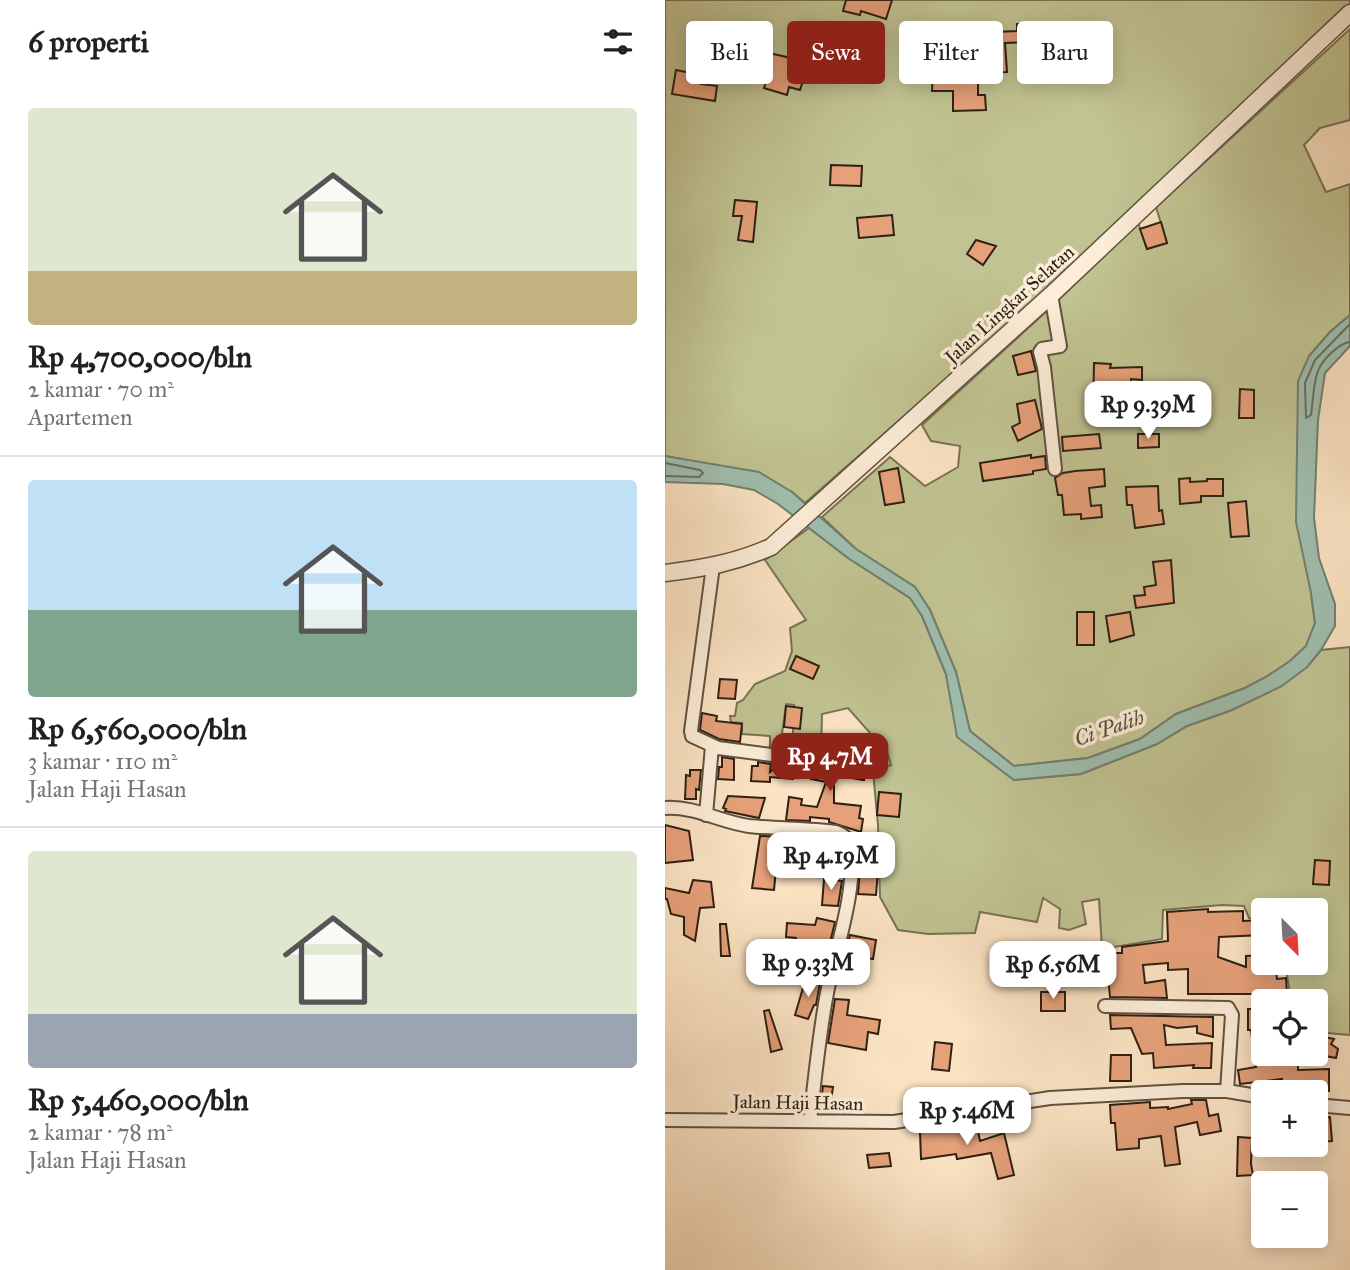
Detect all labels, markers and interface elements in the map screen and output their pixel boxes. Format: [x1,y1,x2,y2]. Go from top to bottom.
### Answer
chip: Beli [686,21,773,84]
chip: Sewa [787,21,885,84]
chip: Filter [899,21,1003,84]
chip: Baru [1017,21,1113,84]
icon: filters [599,23,637,61]
text: 6 properti [28,24,149,60]
icon: home [270,154,396,280]
street label: Jalan Lingkar Selatan [938,240,1079,371]
text: Rp 4,700,000/bln [28,339,252,375]
text: 2 kamar · 70 m² [28,375,174,403]
pin: Rp 9.39M [1076,382,1220,441]
text: Rp 9.39M [1100,390,1196,418]
text: Apartemen [28,403,132,431]
icon: home [270,526,396,652]
water label: Ci Palih [1071,704,1147,752]
text: Rp 6,560,000/bln [28,711,247,747]
pin: Rp 4.7M [765,734,895,793]
text: Rp 4.7M [787,742,873,770]
text: 3 kamar · 110 m² [28,747,178,775]
text: Jalan Haji Hasan [28,775,186,803]
pin: Rp 4.19M [759,832,903,892]
text: Rp 4.19M [783,841,879,869]
icon: home [270,897,396,1023]
north arrow [1251,898,1328,975]
map controls [1251,898,1328,1248]
pin: Rp 9.33M [736,940,880,999]
pin: Rp 6.56M [981,942,1125,1001]
text: Rp 9.33M [762,948,854,976]
text: Rp 6.56M [1005,950,1101,978]
button: locate [1251,989,1328,1066]
button: + [1251,1080,1328,1157]
text: Rp 5,460,000/bln [28,1082,249,1118]
pin: Rp 5.46M [895,1088,1039,1147]
street label: Jalan Haji Hasan [730,1090,864,1116]
text: Rp 5.46M [919,1096,1015,1124]
text: 2 kamar · 78 m² [28,1118,173,1146]
text: Jalan Haji Hasan [28,1146,186,1174]
button: − [1251,1171,1328,1248]

